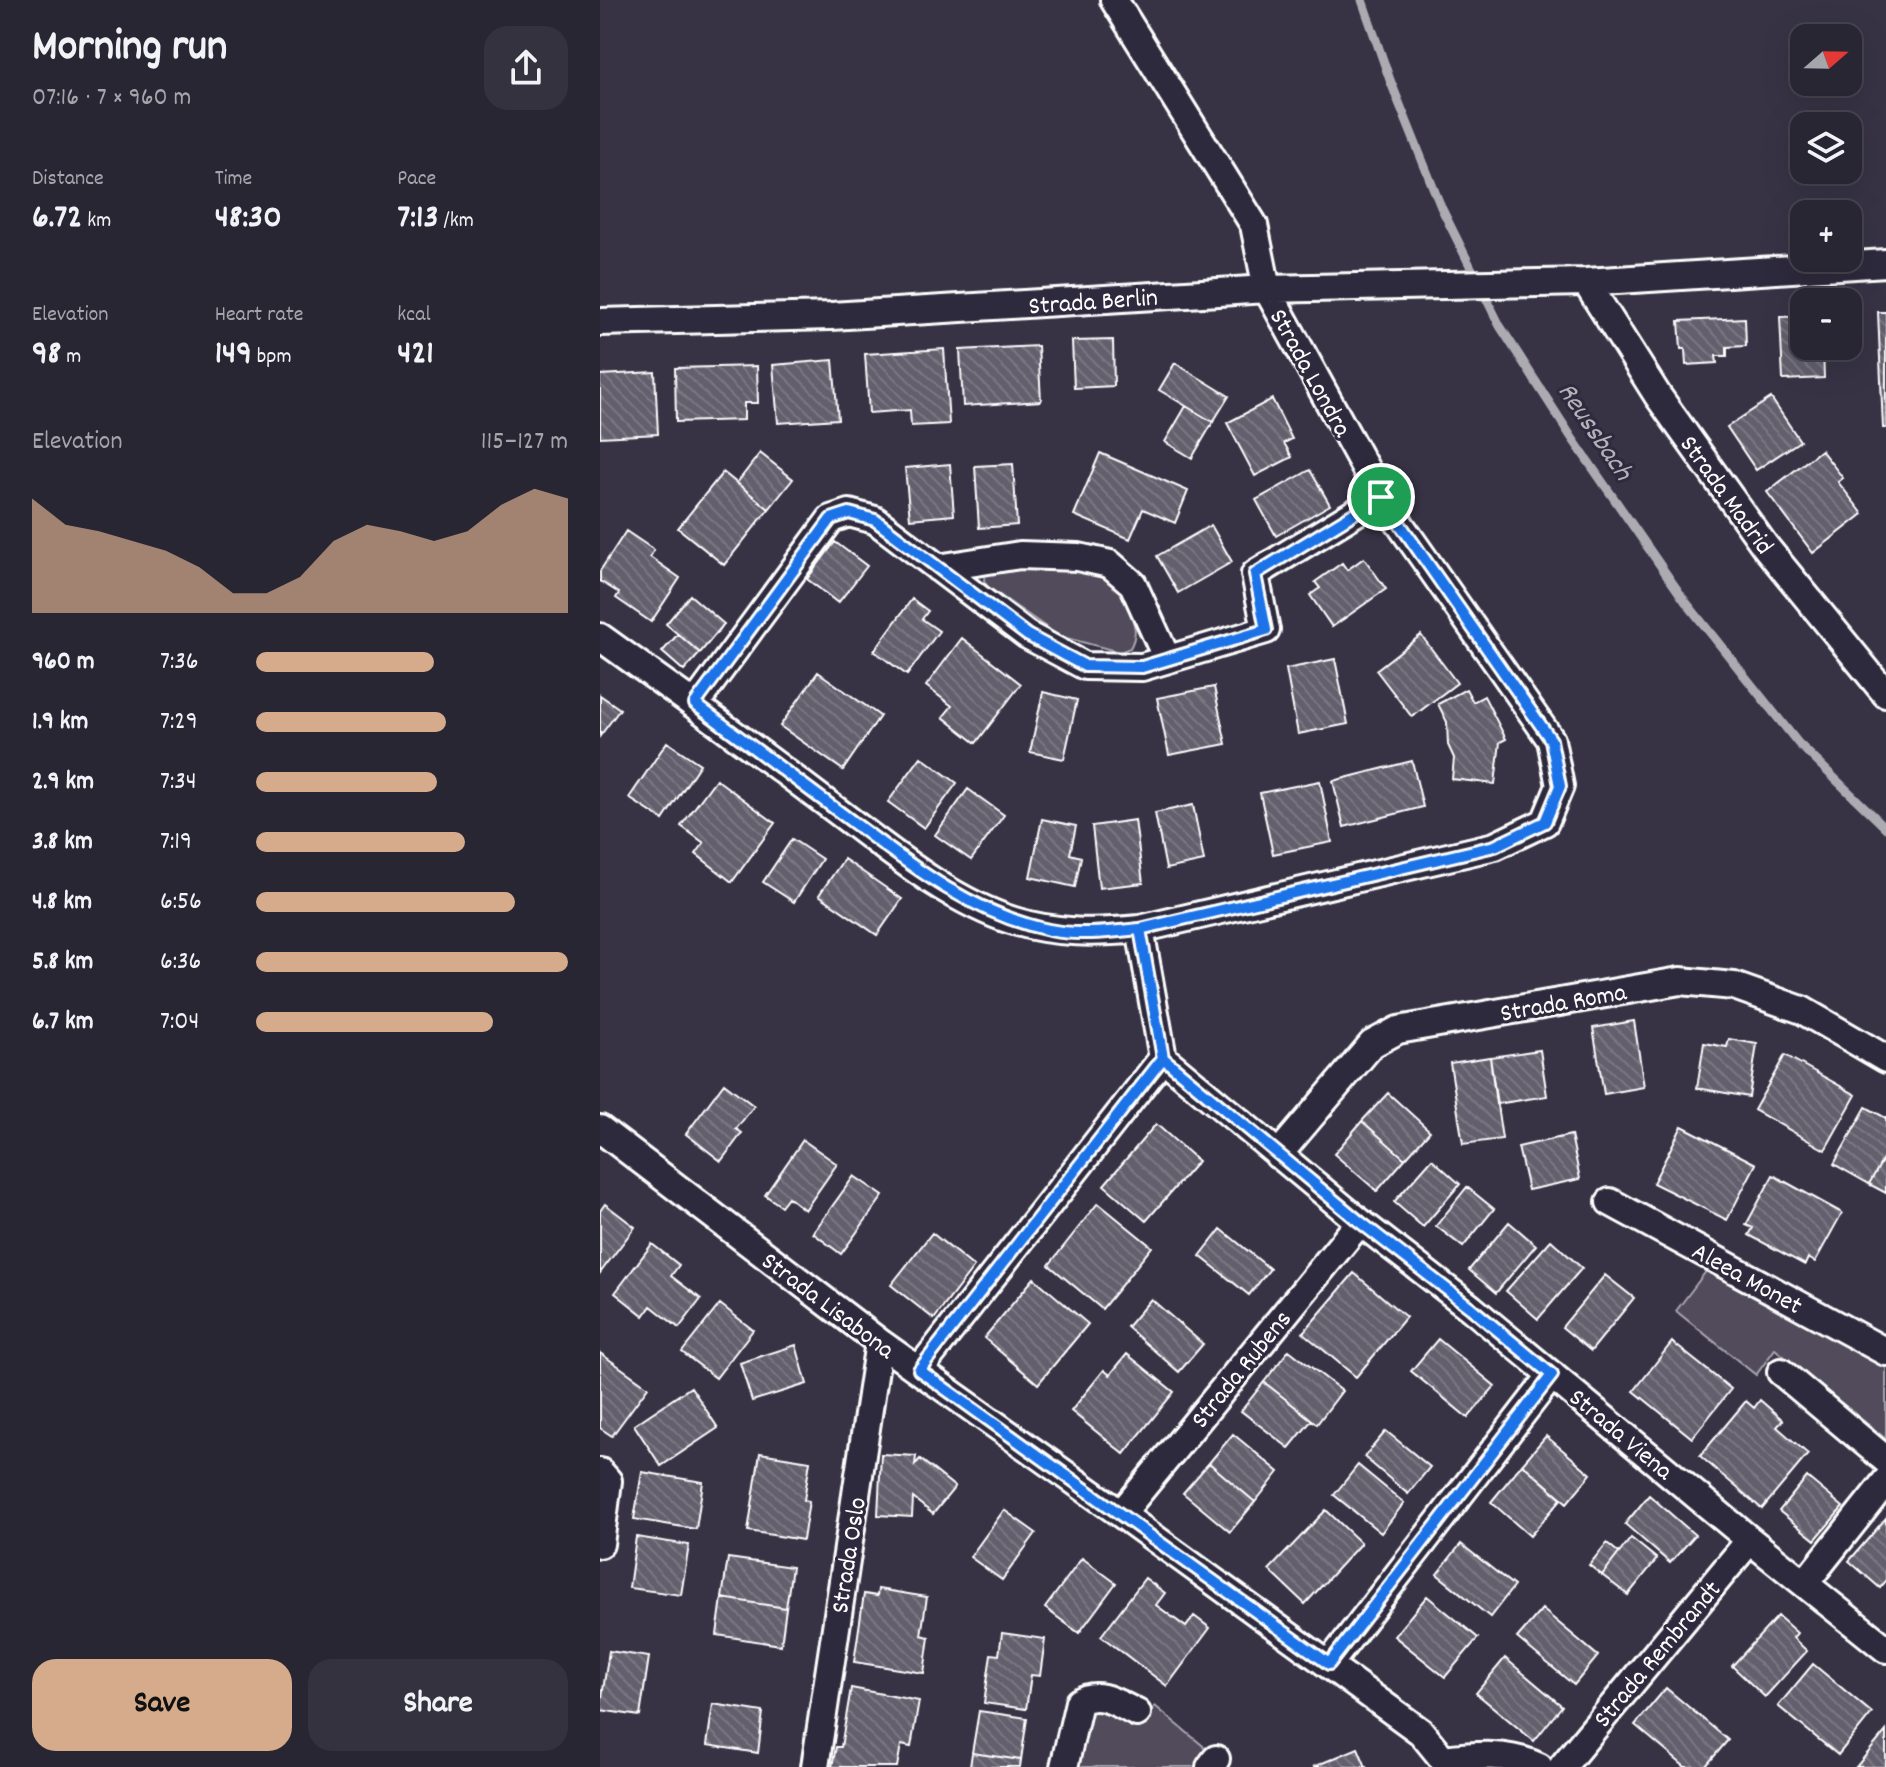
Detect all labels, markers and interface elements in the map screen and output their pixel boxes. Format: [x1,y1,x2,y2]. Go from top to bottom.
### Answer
text: Morning run [32,18,227,81]
north arrow [1790,24,1862,96]
map controls [1790,24,1862,360]
button: share [484,26,568,110]
text: 07:16 · 7 × 960 m [32,80,191,117]
button: layers [1790,112,1862,184]
text: Distance [32,164,104,195]
text: Time [215,164,252,195]
text: Pace [397,164,436,195]
text: 6.72 [32,195,82,244]
text: 48:30 [215,195,282,244]
text: 7:13 [397,195,439,244]
button: + [1790,200,1862,272]
text: km [82,206,111,237]
text: /km [439,206,474,237]
street label: Strada Berlin [1027,281,1159,326]
button: − [1790,288,1862,360]
text: Elevation [32,300,109,331]
text: Heart rate [215,300,304,331]
text: kcal [397,300,431,331]
street label: Strada Londra [1258,303,1360,445]
text: 98 [32,331,61,380]
text: 149 [215,331,252,380]
text: 421 [397,331,434,380]
text: m [61,342,81,373]
text: bpm [252,342,292,373]
water label: Reussbach [1545,376,1641,491]
text: Elevation [32,424,122,461]
text: 115–127 m [481,424,568,461]
street label: Strada Madrid [1669,429,1781,563]
pin [1347,463,1415,531]
icon: arrive [1359,475,1403,519]
text: 960 m [32,644,95,681]
text: 7:36 [160,644,199,681]
text: 1.9 km [32,704,88,741]
text: 7:29 [160,704,198,741]
text: 2.9 km [32,764,94,801]
text: 7:34 [160,764,197,801]
text: 3.8 km [32,824,93,861]
text: 7:19 [160,824,192,861]
text: 4.8 km [32,884,92,921]
text: 6:56 [160,884,202,921]
text: 5.8 km [32,944,93,981]
text: 6:36 [160,944,201,981]
street label: Strada Roma [1498,975,1630,1034]
text: 6.7 km [32,1004,94,1041]
text: 7:04 [160,1004,199,1041]
street label: Aleea Monet [1684,1234,1809,1326]
street label: Strada Lisabona [752,1244,902,1370]
street label: Strada Rubens [1183,1303,1302,1437]
street label: Strada Viena [1560,1381,1681,1491]
street label: Strada Oslo [823,1495,878,1616]
street label: Strada Rembrandt [1586,1573,1732,1737]
button: Save [32,1659,292,1751]
button: Share [308,1659,568,1751]

